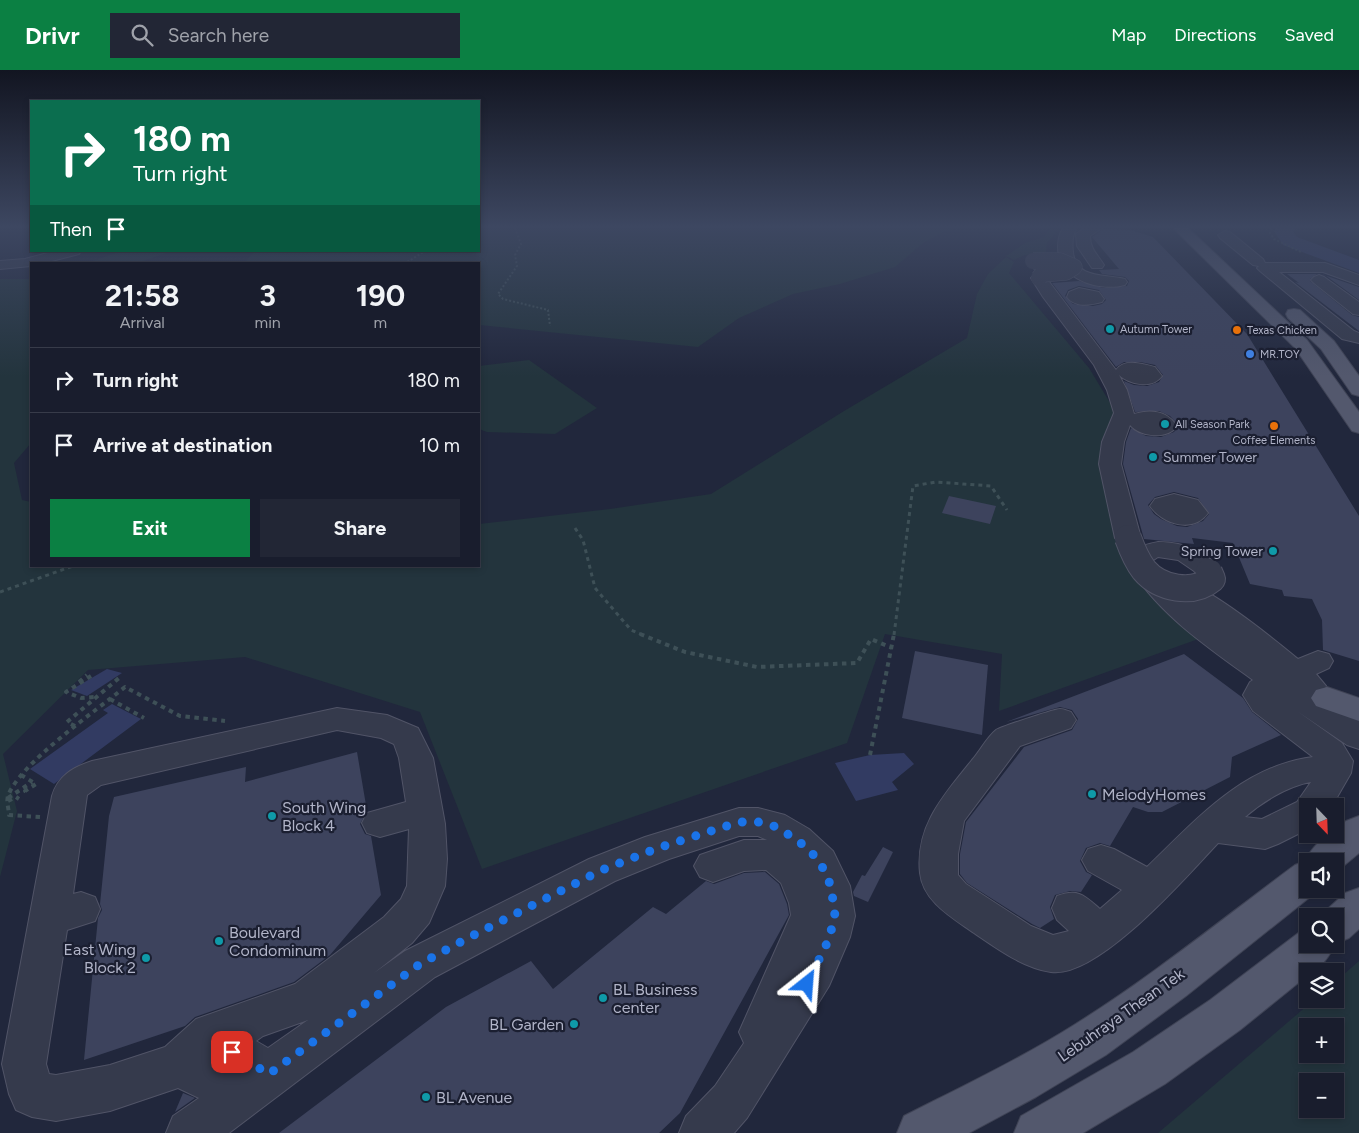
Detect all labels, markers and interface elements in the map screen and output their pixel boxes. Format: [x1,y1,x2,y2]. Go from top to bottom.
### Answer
search box [110,13,460,58]
text: Drivr [25,21,80,50]
icon: search [128,21,156,49]
text: Search here [168,24,269,47]
text: Map [1111,24,1146,46]
text: Directions [1174,24,1256,46]
text: Saved [1284,24,1334,46]
text: 180 m [133,118,231,160]
icon: right [50,120,115,185]
text: Turn right [133,160,228,187]
icon: arrive [102,215,130,243]
text: Then [50,218,92,241]
text: 21:58 [105,277,180,314]
text: 3 [259,277,276,314]
text: 190 [356,277,405,314]
text: Arrival [120,313,165,332]
text: min [255,313,281,332]
text: m [374,313,387,332]
marker: Autumn Tower [1104,323,1116,335]
place label: Autumn Tower [1120,323,1192,336]
marker: Texas Chicken [1231,324,1243,336]
place label: Texas Chicken [1247,324,1317,337]
marker: MR.TOY [1244,348,1256,360]
place label: MR.TOY [1260,348,1300,361]
icon: right [50,366,78,394]
text: Turn right [93,369,179,392]
text: 180 m [407,369,460,392]
marker: All Season Park [1159,418,1171,430]
place label: All Season Park [1175,418,1250,431]
marker: Coffee Elements [1268,420,1280,432]
icon: arrive [50,431,78,459]
text: Arrive at destination [93,434,272,457]
text: 10 m [419,434,460,457]
place label: Coffee Elements [1233,434,1315,447]
place label: Summer Tower [1163,449,1257,466]
marker: Summer Tower [1147,451,1159,463]
button: Exit [50,499,250,557]
button: Share [260,499,460,557]
place label: Spring Tower [1181,543,1263,560]
marker: Spring Tower [1267,545,1279,557]
place label: MelodyHomes [1102,785,1206,804]
marker: MelodyHomes [1086,788,1098,800]
place label: South Wing Block 4 [282,798,366,835]
north arrow [1299,798,1344,842]
map controls [1299,798,1344,1118]
marker: South Wing Block 4 [266,810,278,822]
button: sound [1299,853,1344,898]
button: search [1299,908,1344,953]
place label: Boulevard Condominum [229,923,326,960]
marker: Boulevard Condominum [213,935,225,947]
place label: East Wing Block 2 [64,940,136,977]
marker: East Wing Block 2 [140,952,152,964]
position arrow [780,957,832,1009]
button: layers [1299,963,1344,1008]
street label: Lebuhraya Thean Tek [1054,964,1188,1066]
place label: BL Business center [613,980,698,1017]
marker: BL Business center [597,992,609,1004]
place label: BL Garden [489,1015,564,1034]
marker: BL Garden [568,1018,580,1030]
button: + [1299,1018,1344,1063]
pin [211,1031,253,1073]
icon: arrive [218,1038,246,1066]
button: − [1299,1073,1344,1118]
place label: BL Avenue [436,1088,512,1107]
marker: BL Avenue [420,1091,432,1103]

